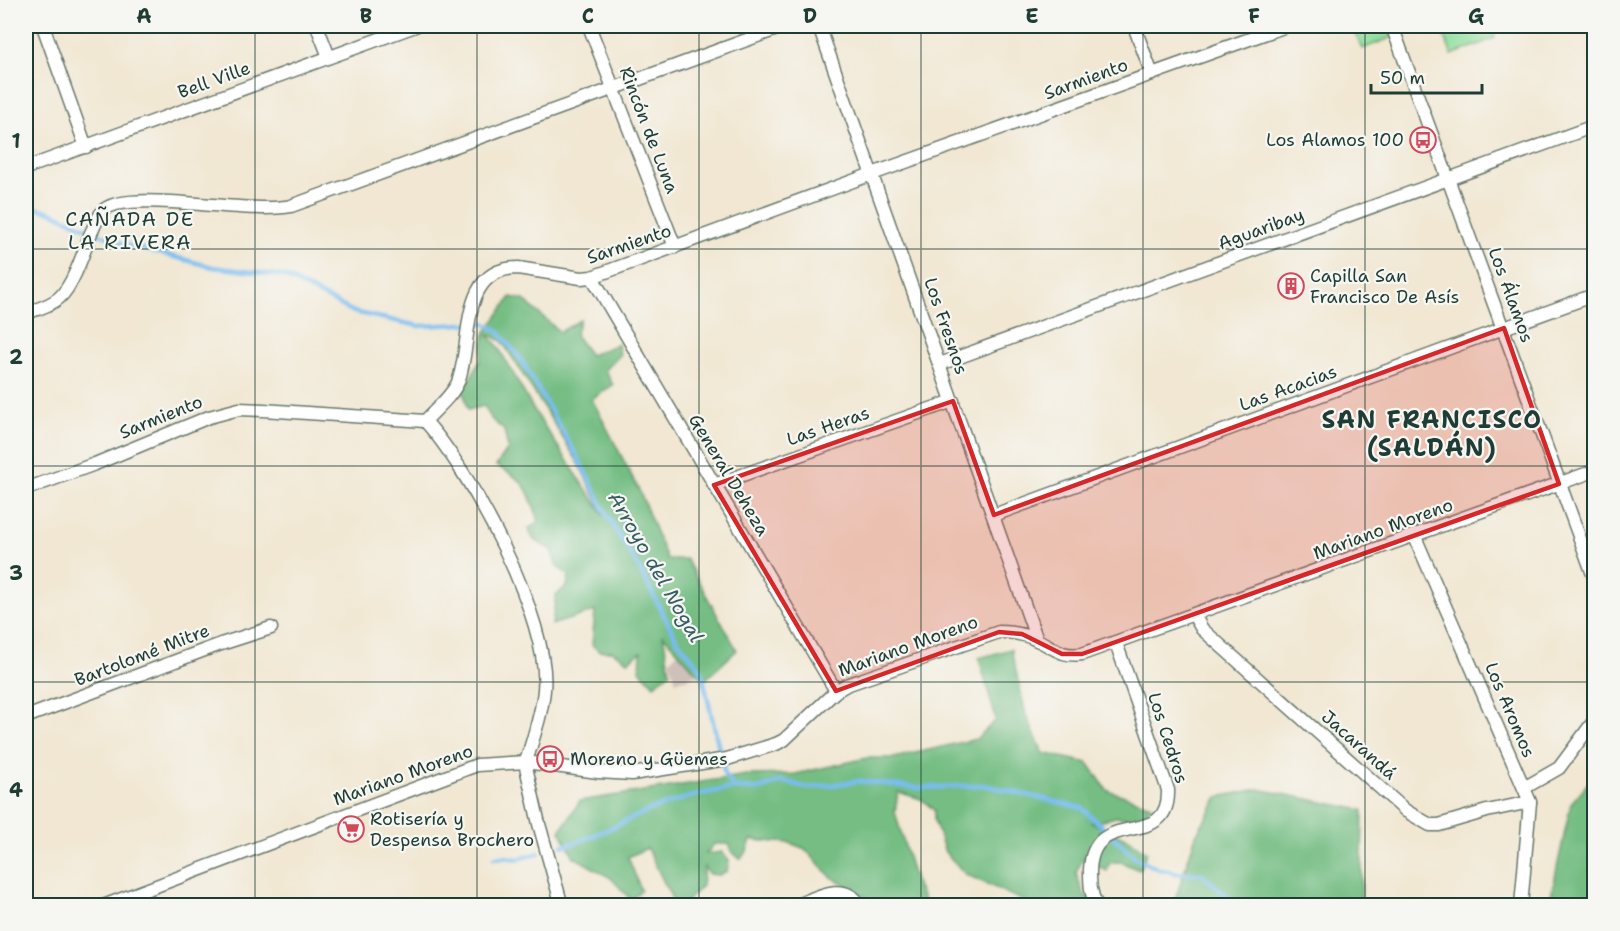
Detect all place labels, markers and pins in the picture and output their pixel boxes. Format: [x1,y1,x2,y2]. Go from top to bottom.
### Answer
bus stop icon: Los Alamos 100 [1408,125,1438,155]
place label: Los Alamos 100 [1266,128,1404,152]
place label: Capilla San Francisco De Asís [1310,264,1459,309]
building icon: Capilla San Francisco De Asís [1276,271,1306,301]
bus stop icon: Moreno y Güemes [535,744,565,774]
place label: Moreno y Güemes [570,747,728,771]
place label: Rotisería y Despensa Brochero [370,807,534,852]
supermarket icon: Rotisería y Despensa Brochero [336,814,366,844]

